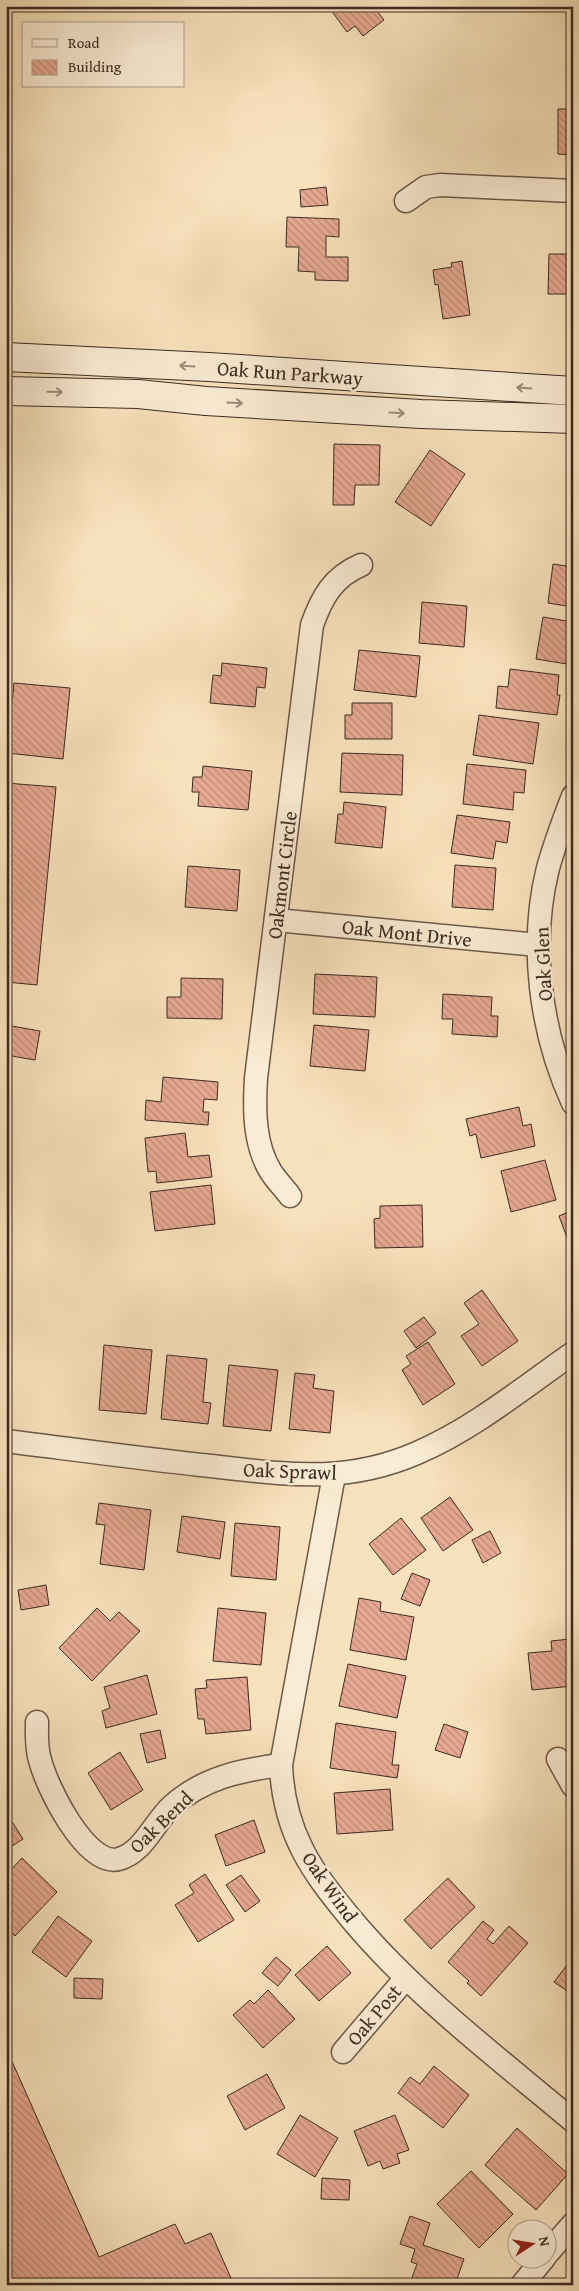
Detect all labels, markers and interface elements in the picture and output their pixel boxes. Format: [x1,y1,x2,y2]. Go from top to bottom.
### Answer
legend [22,22,185,88]
text: Road [68,32,99,53]
text: Building [68,56,122,77]
street label: Oak Run Parkway [216,353,364,392]
one-way arrow [180,362,196,371]
one-way arrow [516,383,532,393]
one-way arrow [46,387,63,397]
one-way arrow [226,398,242,407]
one-way arrow [388,408,404,417]
street label: Oakmont Circle [259,809,304,941]
street label: Oak Mont Drive [341,911,473,954]
street label: Oak Glen [526,926,559,1002]
street label: Oak Sprawl [243,1454,338,1487]
street label: Oak Bend [122,1784,199,1859]
street label: Oak Wind [295,1845,366,1928]
street label: Oak Post [339,1978,408,2052]
north arrow [506,2218,556,2268]
text: N [534,2235,556,2249]

